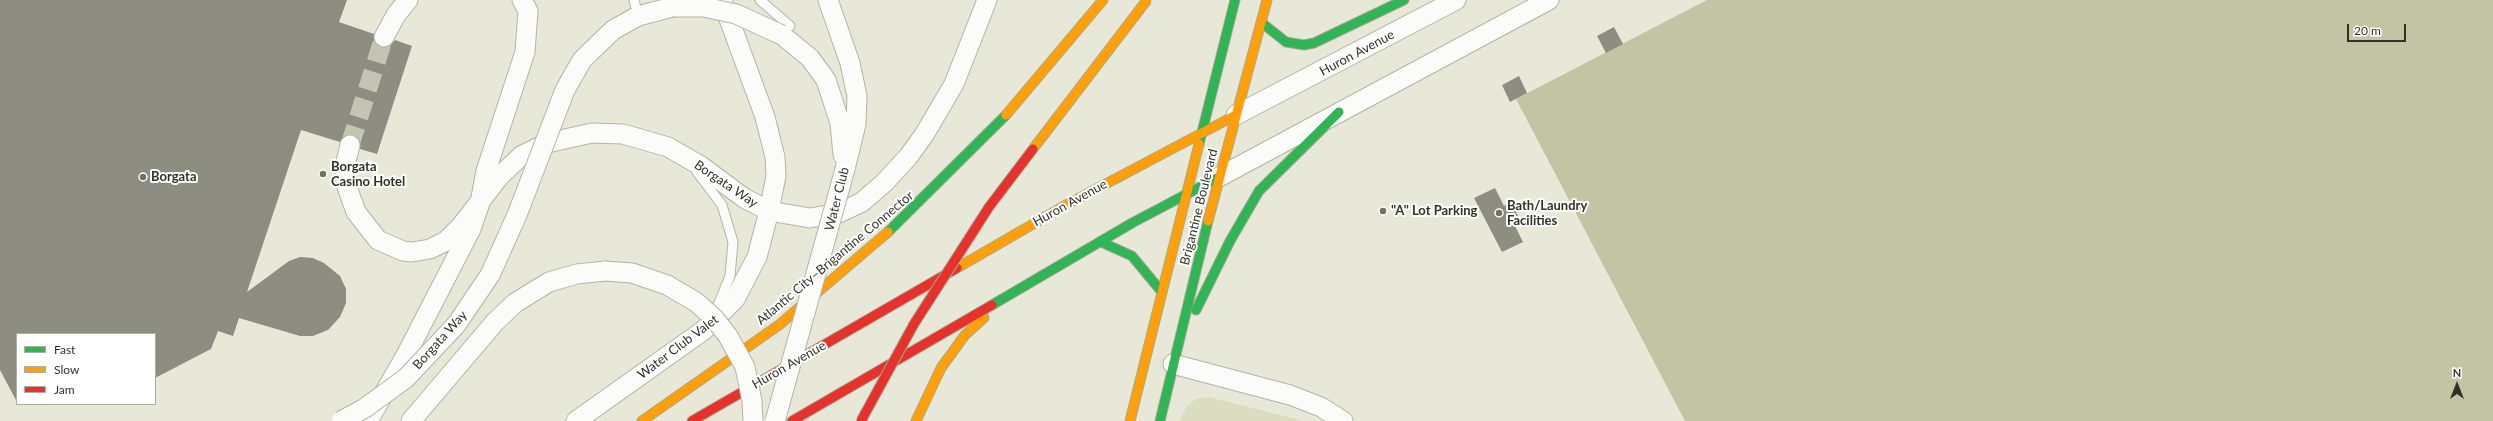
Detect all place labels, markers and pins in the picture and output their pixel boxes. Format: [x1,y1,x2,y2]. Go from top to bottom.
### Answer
place label: Borgata Casino Hotel [331,159,405,190]
place label: Borgata [151,169,197,185]
marker: Borgata Casino Hotel [318,169,328,179]
marker: Borgata [138,172,148,182]
place label: Bath/Laundry Facilities [1507,198,1587,229]
place label: "A" Lot Parking [1391,203,1477,219]
marker: "A" Lot Parking [1378,206,1388,216]
marker: Bath/Laundry Facilities [1494,208,1504,218]

